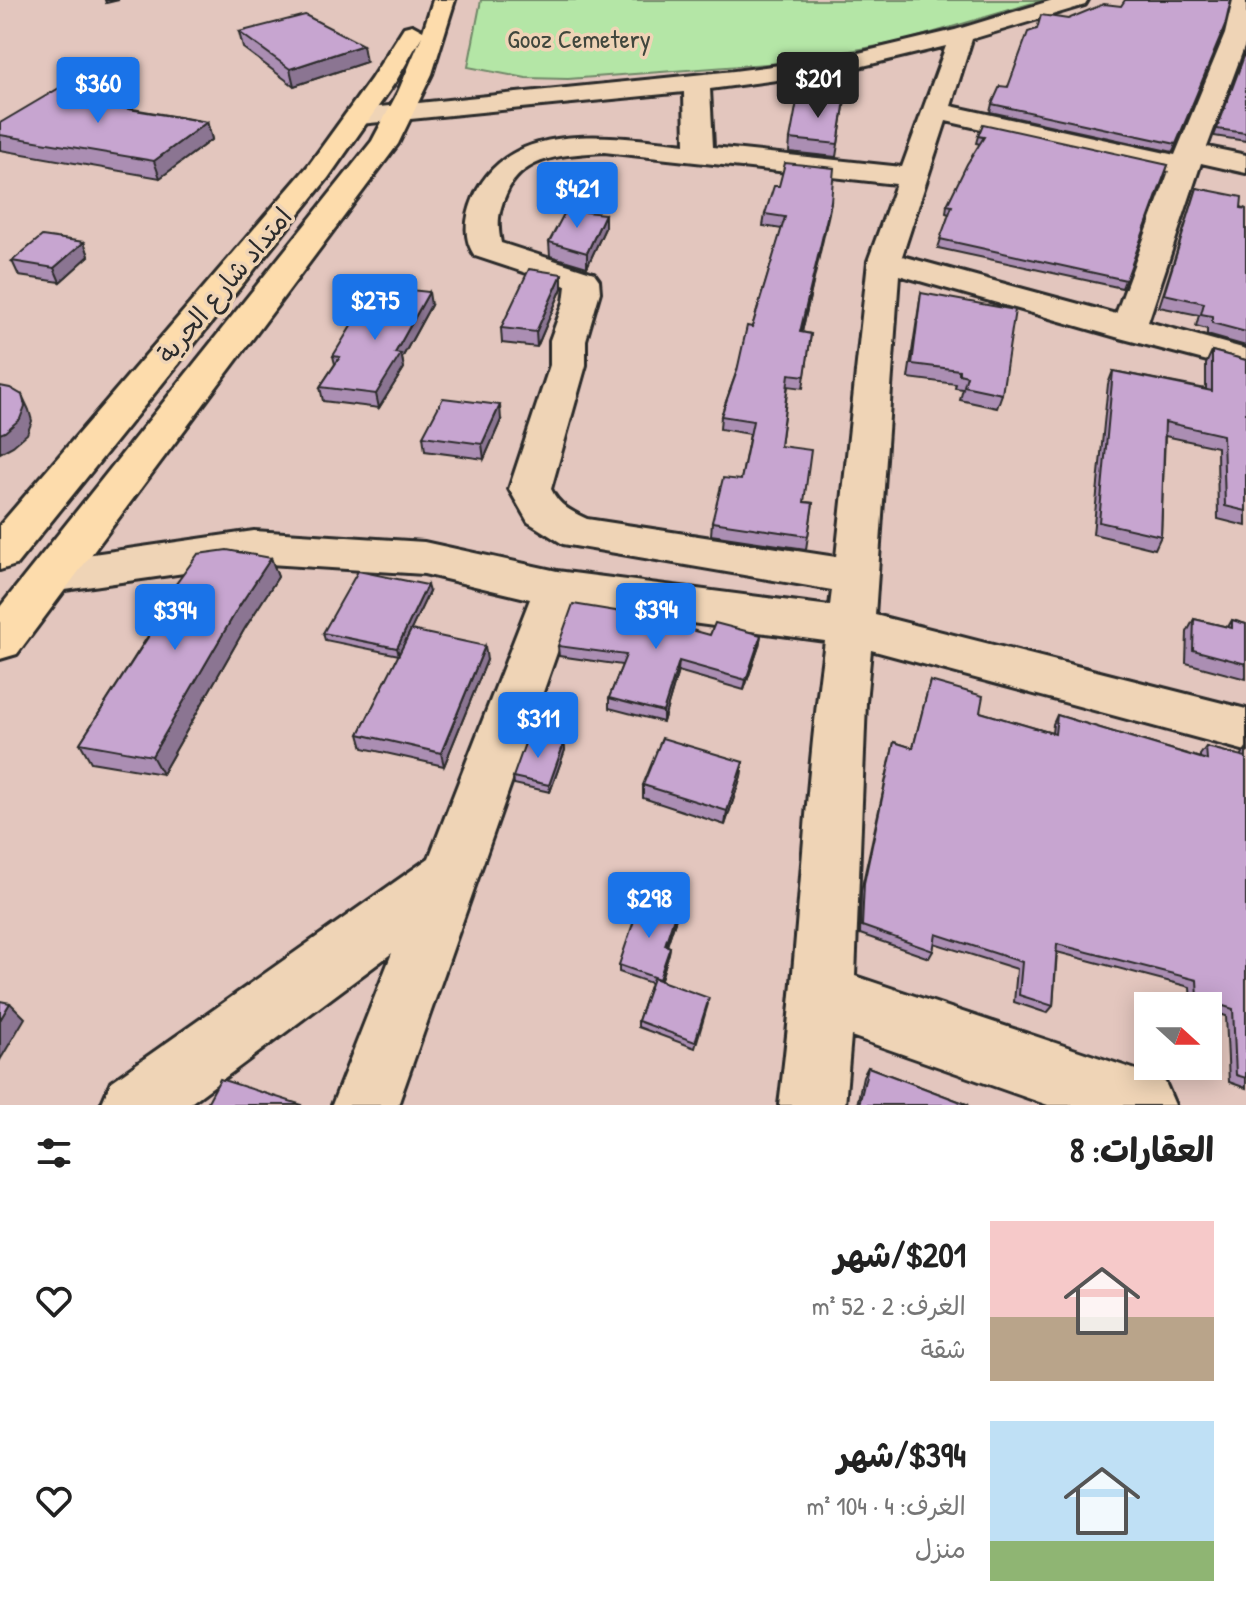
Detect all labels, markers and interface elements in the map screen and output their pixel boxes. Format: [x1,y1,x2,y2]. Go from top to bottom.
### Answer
park label: Gooz Cemetery [507,21,651,56]
pin: $201 [771,52,865,120]
pin: $360 [51,57,145,125]
text: $201 [795,60,841,95]
text: $360 [75,65,121,100]
pin: $421 [530,162,624,230]
text: $421 [555,170,599,205]
street label: امتداد شارع الحرية [148,200,300,371]
pin: $275 [328,274,422,342]
text: $275 [350,282,400,317]
pin: $394 [609,583,703,651]
pin: $394 [128,584,222,652]
text: $394 [634,591,678,626]
text: $394 [153,592,197,627]
pin: $311 [491,692,585,760]
text: $311 [516,700,560,735]
pin: $298 [602,872,696,940]
text: $298 [626,880,672,915]
north arrow [1134,992,1222,1080]
map controls [1134,992,1222,1080]
text: العقارات: 8 [1070,1127,1214,1173]
icon: filters [32,1131,76,1175]
text: $201/شهر [834,1232,966,1278]
icon: home [1054,1253,1150,1349]
icon: heart [32,1279,76,1323]
text: الغرف: 2 · 52 m² [812,1288,966,1323]
text: شقة [921,1331,966,1366]
text: $394/شهر [837,1432,966,1478]
icon: home [1054,1453,1150,1549]
icon: heart [32,1479,76,1523]
text: الغرف: 4 · 104 m² [807,1488,966,1523]
text: منزل [915,1531,966,1566]

